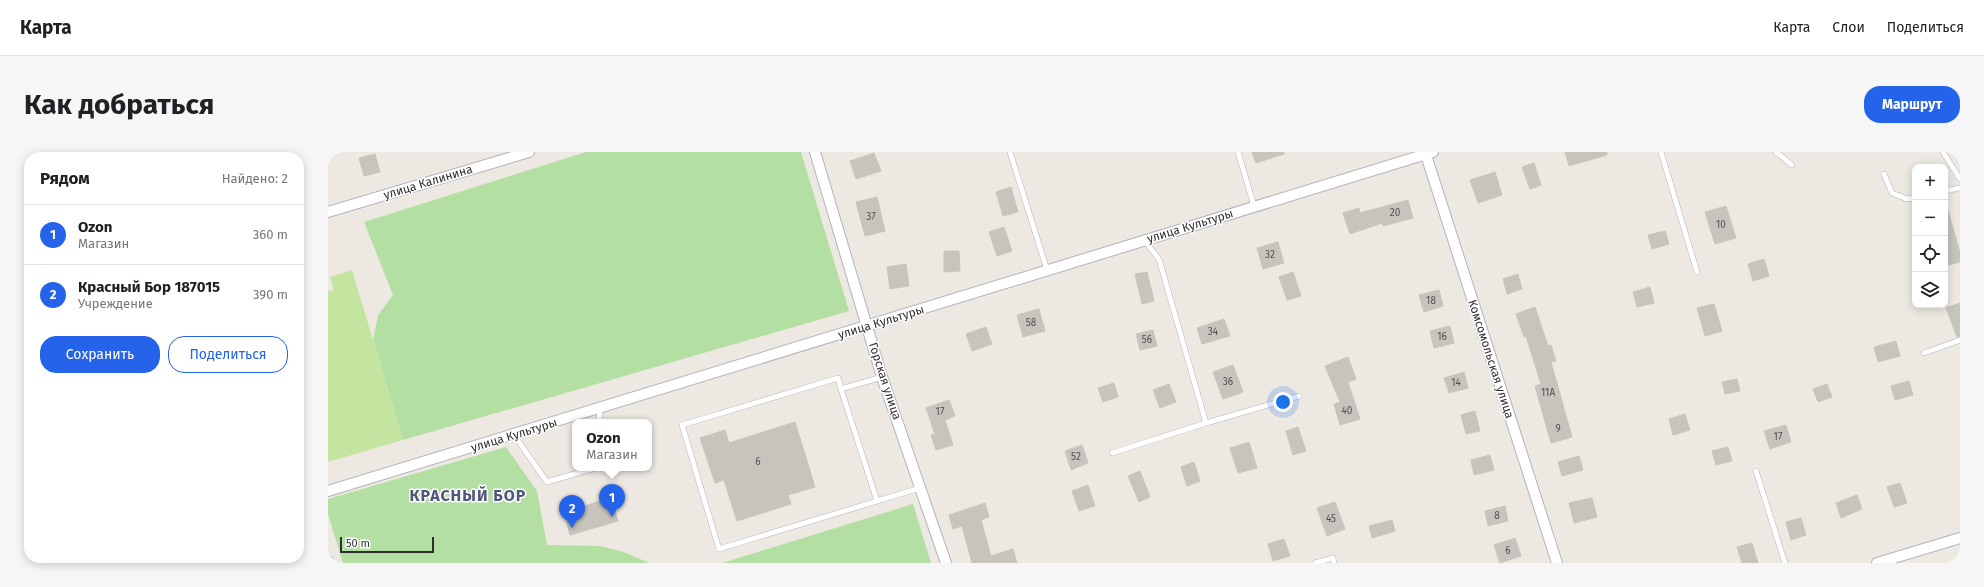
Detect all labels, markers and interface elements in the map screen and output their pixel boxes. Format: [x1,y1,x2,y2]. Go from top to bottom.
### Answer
text: Карта [20,16,72,39]
text: Карта [1773,19,1810,36]
text: Слои [1832,19,1865,36]
text: Поделиться [1887,19,1964,36]
button: Маршрут [1864,86,1960,123]
text: Как добраться [24,88,214,121]
street label: улица Калинина [382,162,474,202]
map controls [1912,164,1948,308]
button: + [1912,164,1948,200]
text: Рядом [40,168,90,189]
text: Найдено: 2 [222,171,288,186]
button: − [1912,200,1948,236]
street label: улица Культуры [1145,206,1235,246]
house number: 20 [1390,207,1401,219]
house number: 37 [866,211,876,223]
text: Ozon [78,218,112,236]
house number: 10 [1716,219,1726,231]
text: 1 [50,227,56,242]
text: 360 m [253,227,288,242]
text: Магазин [78,236,129,251]
button: locate [1912,236,1948,272]
house number: 32 [1265,249,1275,261]
button: layers [1912,272,1948,308]
text: Красный Бор 187015 [78,278,220,296]
text: 2 [50,287,56,302]
text: 390 m [253,287,288,302]
house number: 18 [1426,295,1436,307]
text: Учреждение [78,296,153,311]
street label: Комсомольская улица [1465,298,1517,420]
street label: улица Культуры [836,302,926,342]
house number: 58 [1026,317,1037,329]
house number: 34 [1208,326,1219,338]
house number: 16 [1437,331,1447,343]
house number: 56 [1142,334,1152,346]
button: Сохранить [40,336,160,373]
button: Поделиться [168,336,288,373]
street label: Горская улица [866,341,904,421]
house number: 36 [1223,376,1233,388]
house number: 14 [1451,377,1462,389]
house number: 11А [1541,387,1555,399]
your location [1273,392,1293,412]
house number: 40 [1342,405,1353,417]
house number: 17 [936,406,945,418]
street label: улица Культуры [469,415,559,455]
popup [572,419,652,471]
house number: 9 [1555,423,1561,435]
text: Ozon [586,429,621,447]
house number: 17 [1774,431,1783,443]
text: Магазин [586,447,638,462]
house number: 52 [1071,451,1081,463]
house number: 6 [755,456,761,468]
pin: 1 [599,484,625,517]
district label: КРАСНЫЙ БОР [410,486,526,505]
pin: 2 [559,495,585,528]
house number: 8 [1494,510,1500,522]
house number: 45 [1326,513,1336,525]
scale bar [340,535,434,554]
text: 50 m [346,537,370,550]
house number: 6 [1505,545,1511,557]

